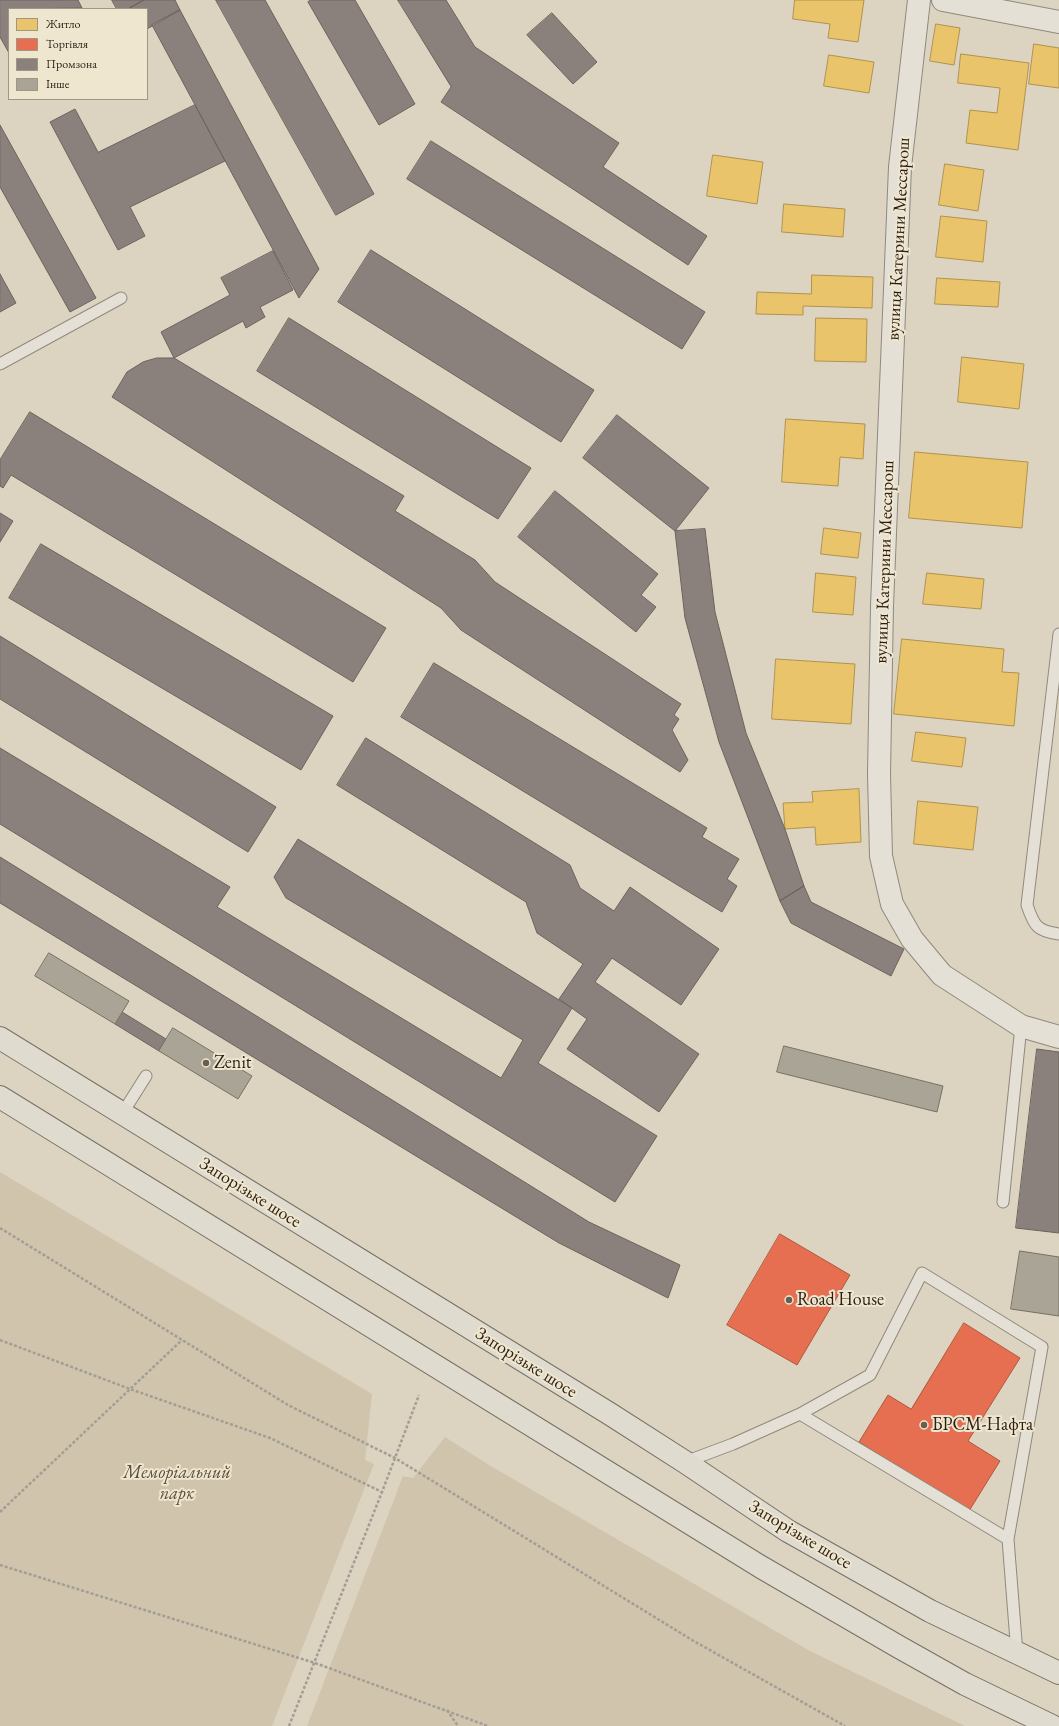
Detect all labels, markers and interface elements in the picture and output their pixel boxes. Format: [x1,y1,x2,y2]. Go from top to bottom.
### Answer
legend [8,8,148,100]
text: Житло [46,16,80,32]
text: Торгівля [46,36,88,52]
text: Промзона [46,56,97,72]
text: Інше [46,76,69,92]
street label: вулиця Катерини Мессарош [883,137,915,341]
street label: вулиця Катерини Мессарош [871,460,899,664]
place label: Zenit [214,1052,251,1074]
marker: Zenit [201,1058,211,1068]
street label: Запорізьке шосе [195,1153,305,1233]
place label: Road House [797,1289,884,1311]
marker: Road House [784,1295,794,1305]
street label: Запорізьке шосе [471,1323,581,1403]
place label: БРСМ-Нафта [932,1414,1033,1436]
marker: БРСМ-Нафта [919,1420,929,1430]
park label: Меморіальний парк [123,1462,231,1504]
street label: Запорізьке шосе [745,1496,855,1574]

